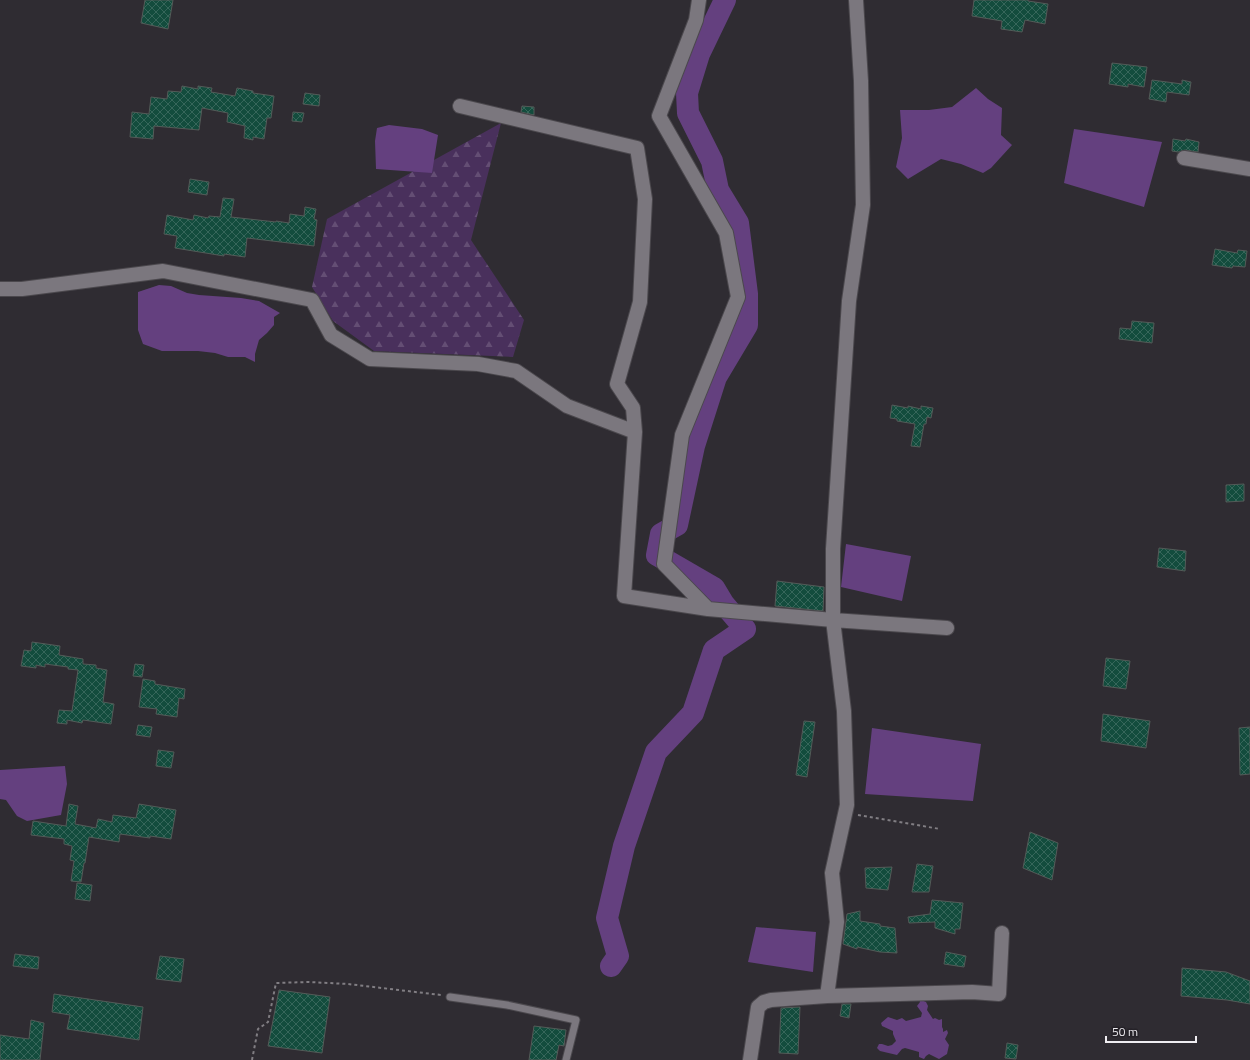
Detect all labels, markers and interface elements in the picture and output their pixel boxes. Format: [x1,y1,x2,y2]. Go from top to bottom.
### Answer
scale bar [1106,1018,1196,1044]
text: 50 m [1112,1022,1138,1041]

